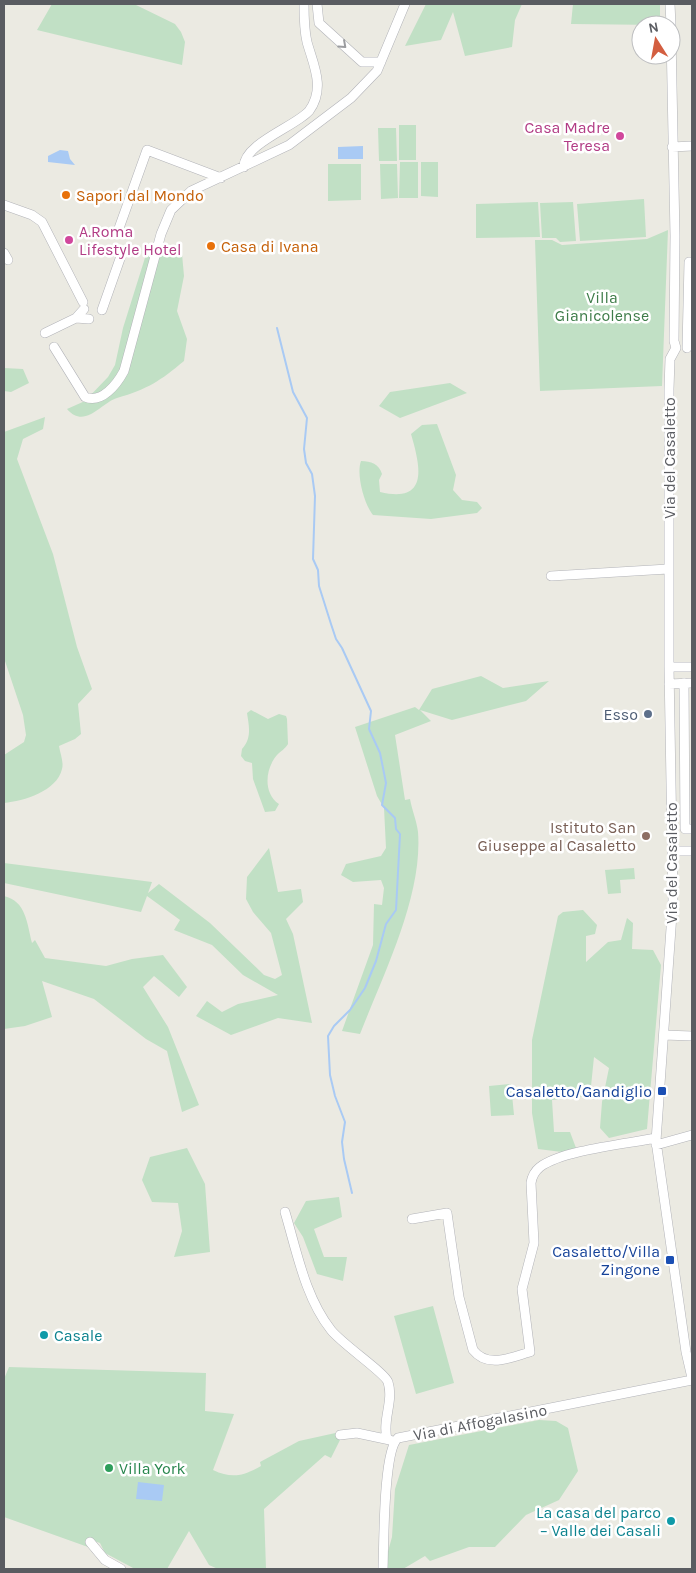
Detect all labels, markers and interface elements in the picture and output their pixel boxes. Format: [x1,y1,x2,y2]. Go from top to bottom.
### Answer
north arrow [631,15,681,65]
text: N [647,18,660,37]
one-way arrow [337,39,346,48]
place label: Casa Madre Teresa [525,118,610,155]
marker: Casa Madre Teresa [614,130,626,142]
place label: Sapori dal Mondo [76,186,204,205]
marker: Sapori dal Mondo [60,189,72,201]
place label: A.Roma Lifestyle Hotel [79,222,181,259]
marker: A.Roma Lifestyle Hotel [63,234,75,246]
place label: Casa di Ivana [221,237,318,256]
marker: Casa di Ivana [205,240,217,252]
park label: Villa Gianicolense [555,288,649,325]
street label: Via del Casaletto [660,397,679,519]
place label: Esso [603,705,638,724]
marker: Esso [642,708,654,720]
street label: Via del Casaletto [662,802,681,924]
place label: Istituto San Giuseppe al Casaletto [478,818,636,855]
marker: Istituto San Giuseppe al Casaletto [640,830,652,842]
place label: Casaletto/Gandiglio [506,1082,652,1101]
marker: Casaletto/Gandiglio [656,1085,668,1097]
place label: Casaletto/Villa Zingone [552,1242,660,1279]
marker: Casaletto/Villa Zingone [664,1254,676,1266]
place label: Casale [54,1326,103,1345]
marker: Casale [38,1329,50,1341]
street label: Via di Affogalasino [412,1400,549,1445]
place label: Villa York [119,1459,186,1478]
marker: Villa York [103,1462,115,1474]
place label: La casa del parco – Valle dei Casali [536,1503,661,1540]
marker: La casa del parco – Valle dei Casali [665,1515,677,1527]

